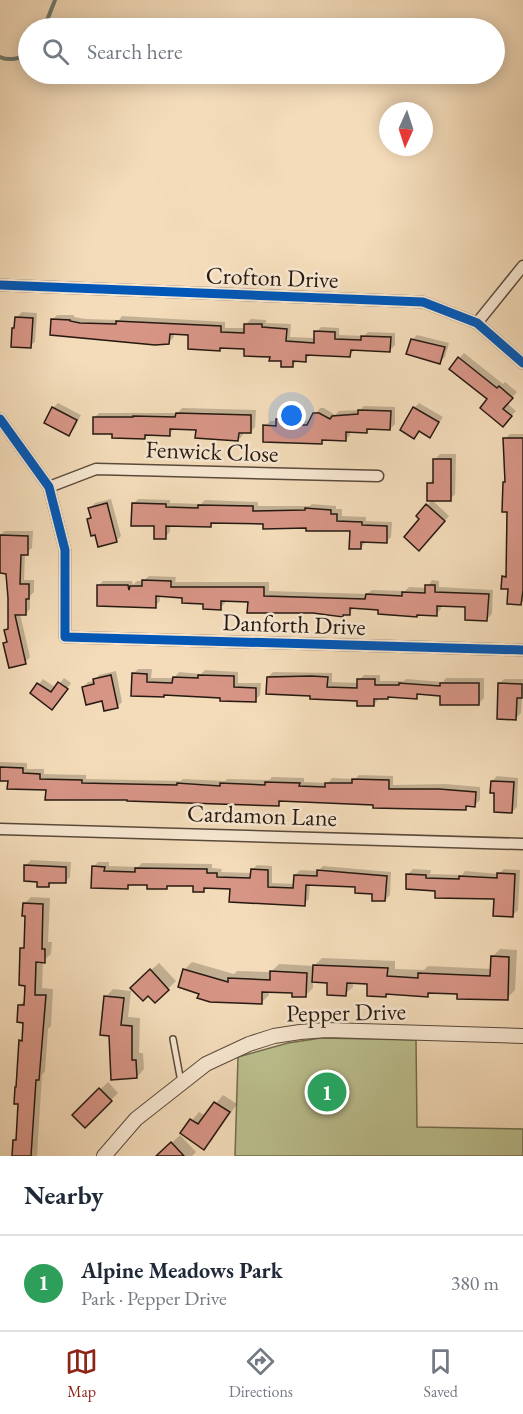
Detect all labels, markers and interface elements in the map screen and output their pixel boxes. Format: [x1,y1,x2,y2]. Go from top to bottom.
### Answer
search box [18,18,505,84]
icon: search [39,35,72,68]
text: Search here [87,37,182,66]
north arrow [379,102,433,156]
street label: Crofton Drive [205,259,339,295]
your location [277,401,306,430]
street label: Fenwick Close [145,433,279,469]
street label: Danforth Drive [222,606,366,642]
street label: Cardamon Lane [187,797,337,833]
street label: Pepper Drive [286,995,406,1029]
pin: 1 [308,1070,346,1114]
text: Nearby [24,1178,104,1212]
text: Alpine Meadows Park [81,1256,283,1285]
text: 1 [38,1270,49,1296]
text: 380 m [451,1270,499,1296]
text: Park · Pepper Drive [81,1285,227,1311]
tab: Map [65,1345,98,1402]
tab: Directions [229,1345,293,1402]
tab: Saved [423,1345,458,1402]

